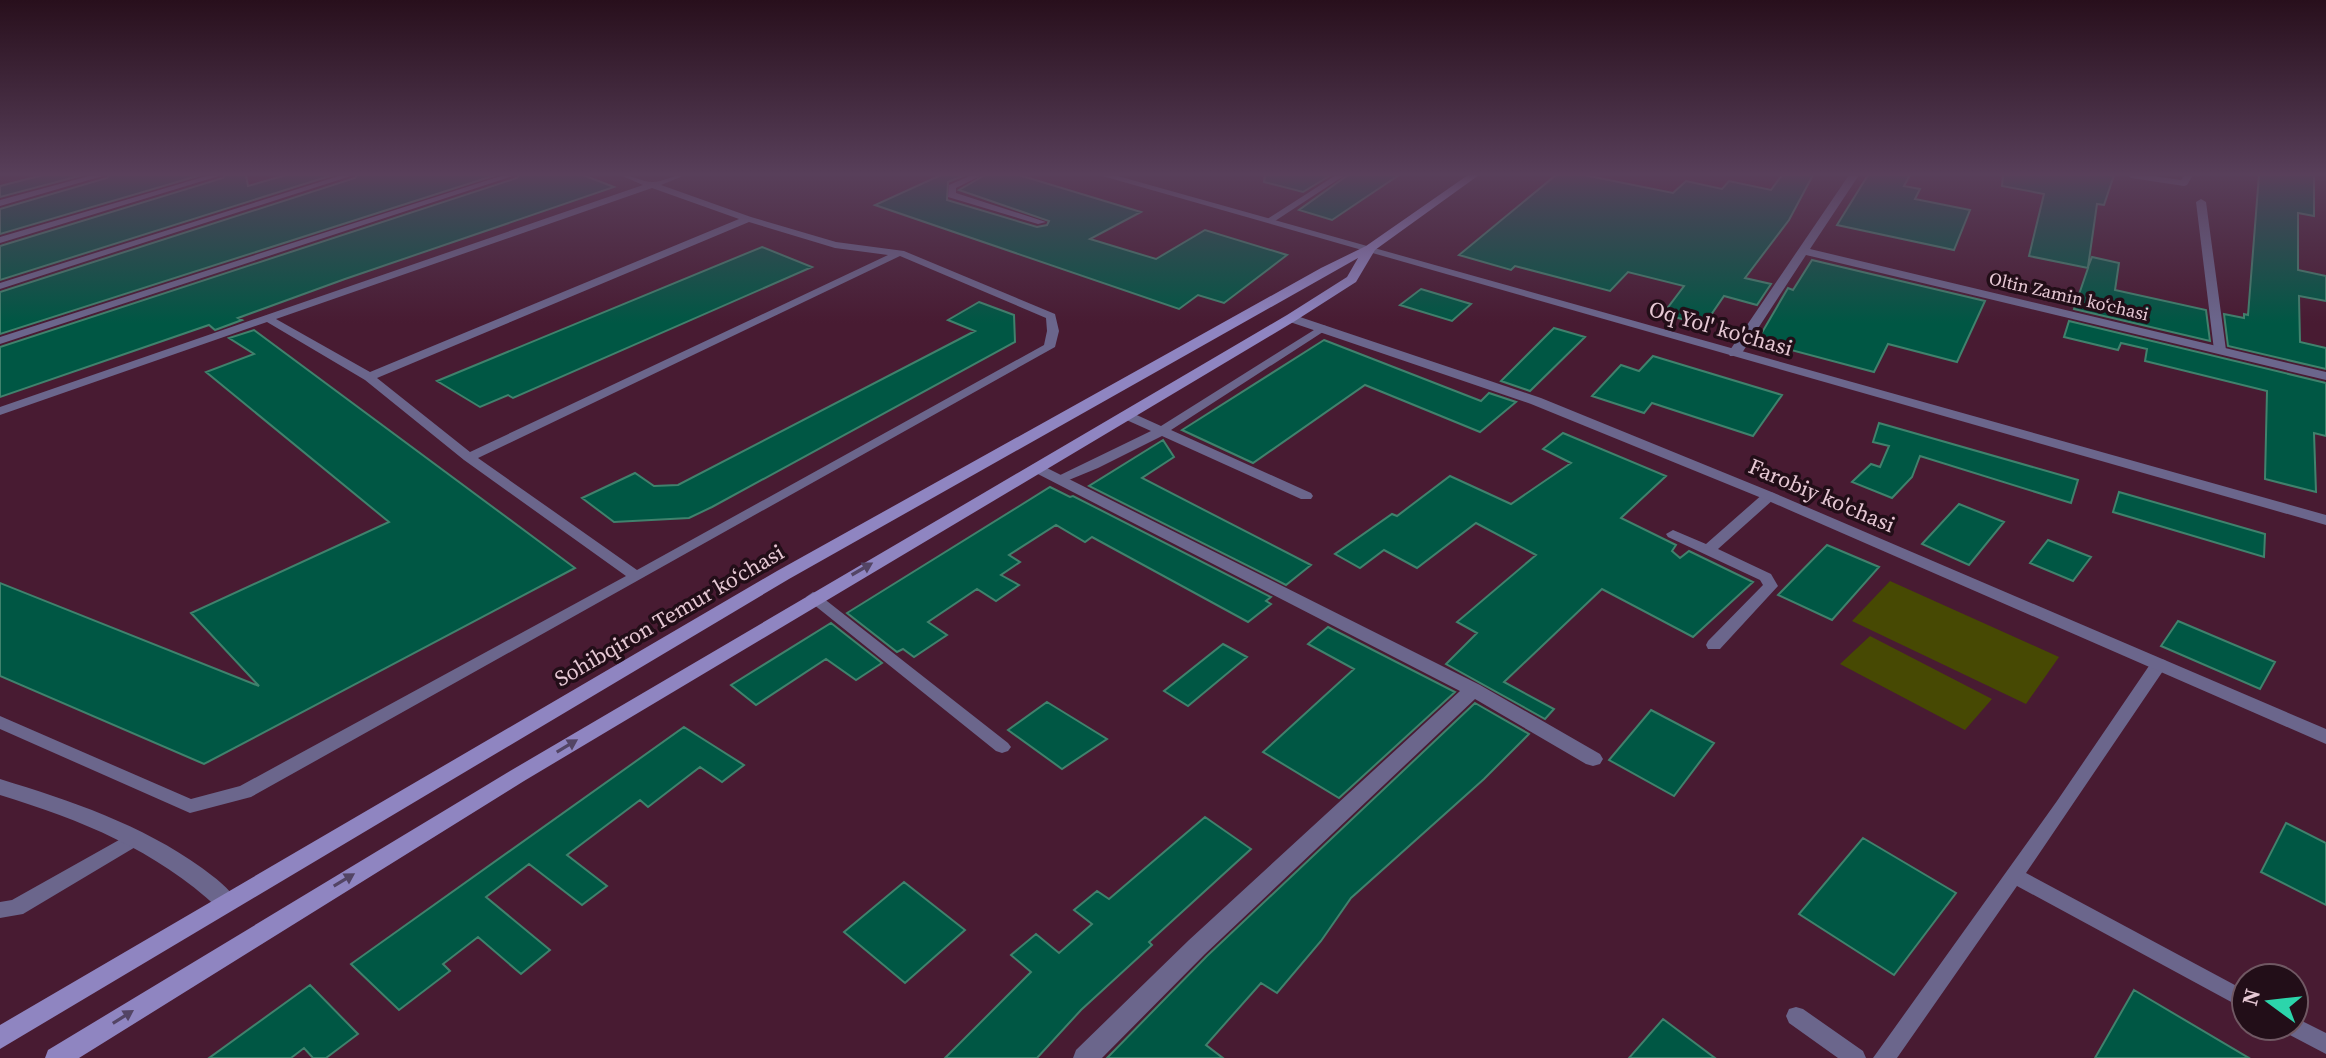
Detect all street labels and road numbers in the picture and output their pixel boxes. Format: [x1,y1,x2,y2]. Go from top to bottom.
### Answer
street label: Oltin Zamin koʻchasi [1987,265,2151,327]
street label: Oq Yol' ko'chasi [1646,293,1796,363]
street label: Farobiy ko'chasi [1744,451,1900,539]
street label: Sohibqiron Temur koʻchasi [549,537,789,693]

